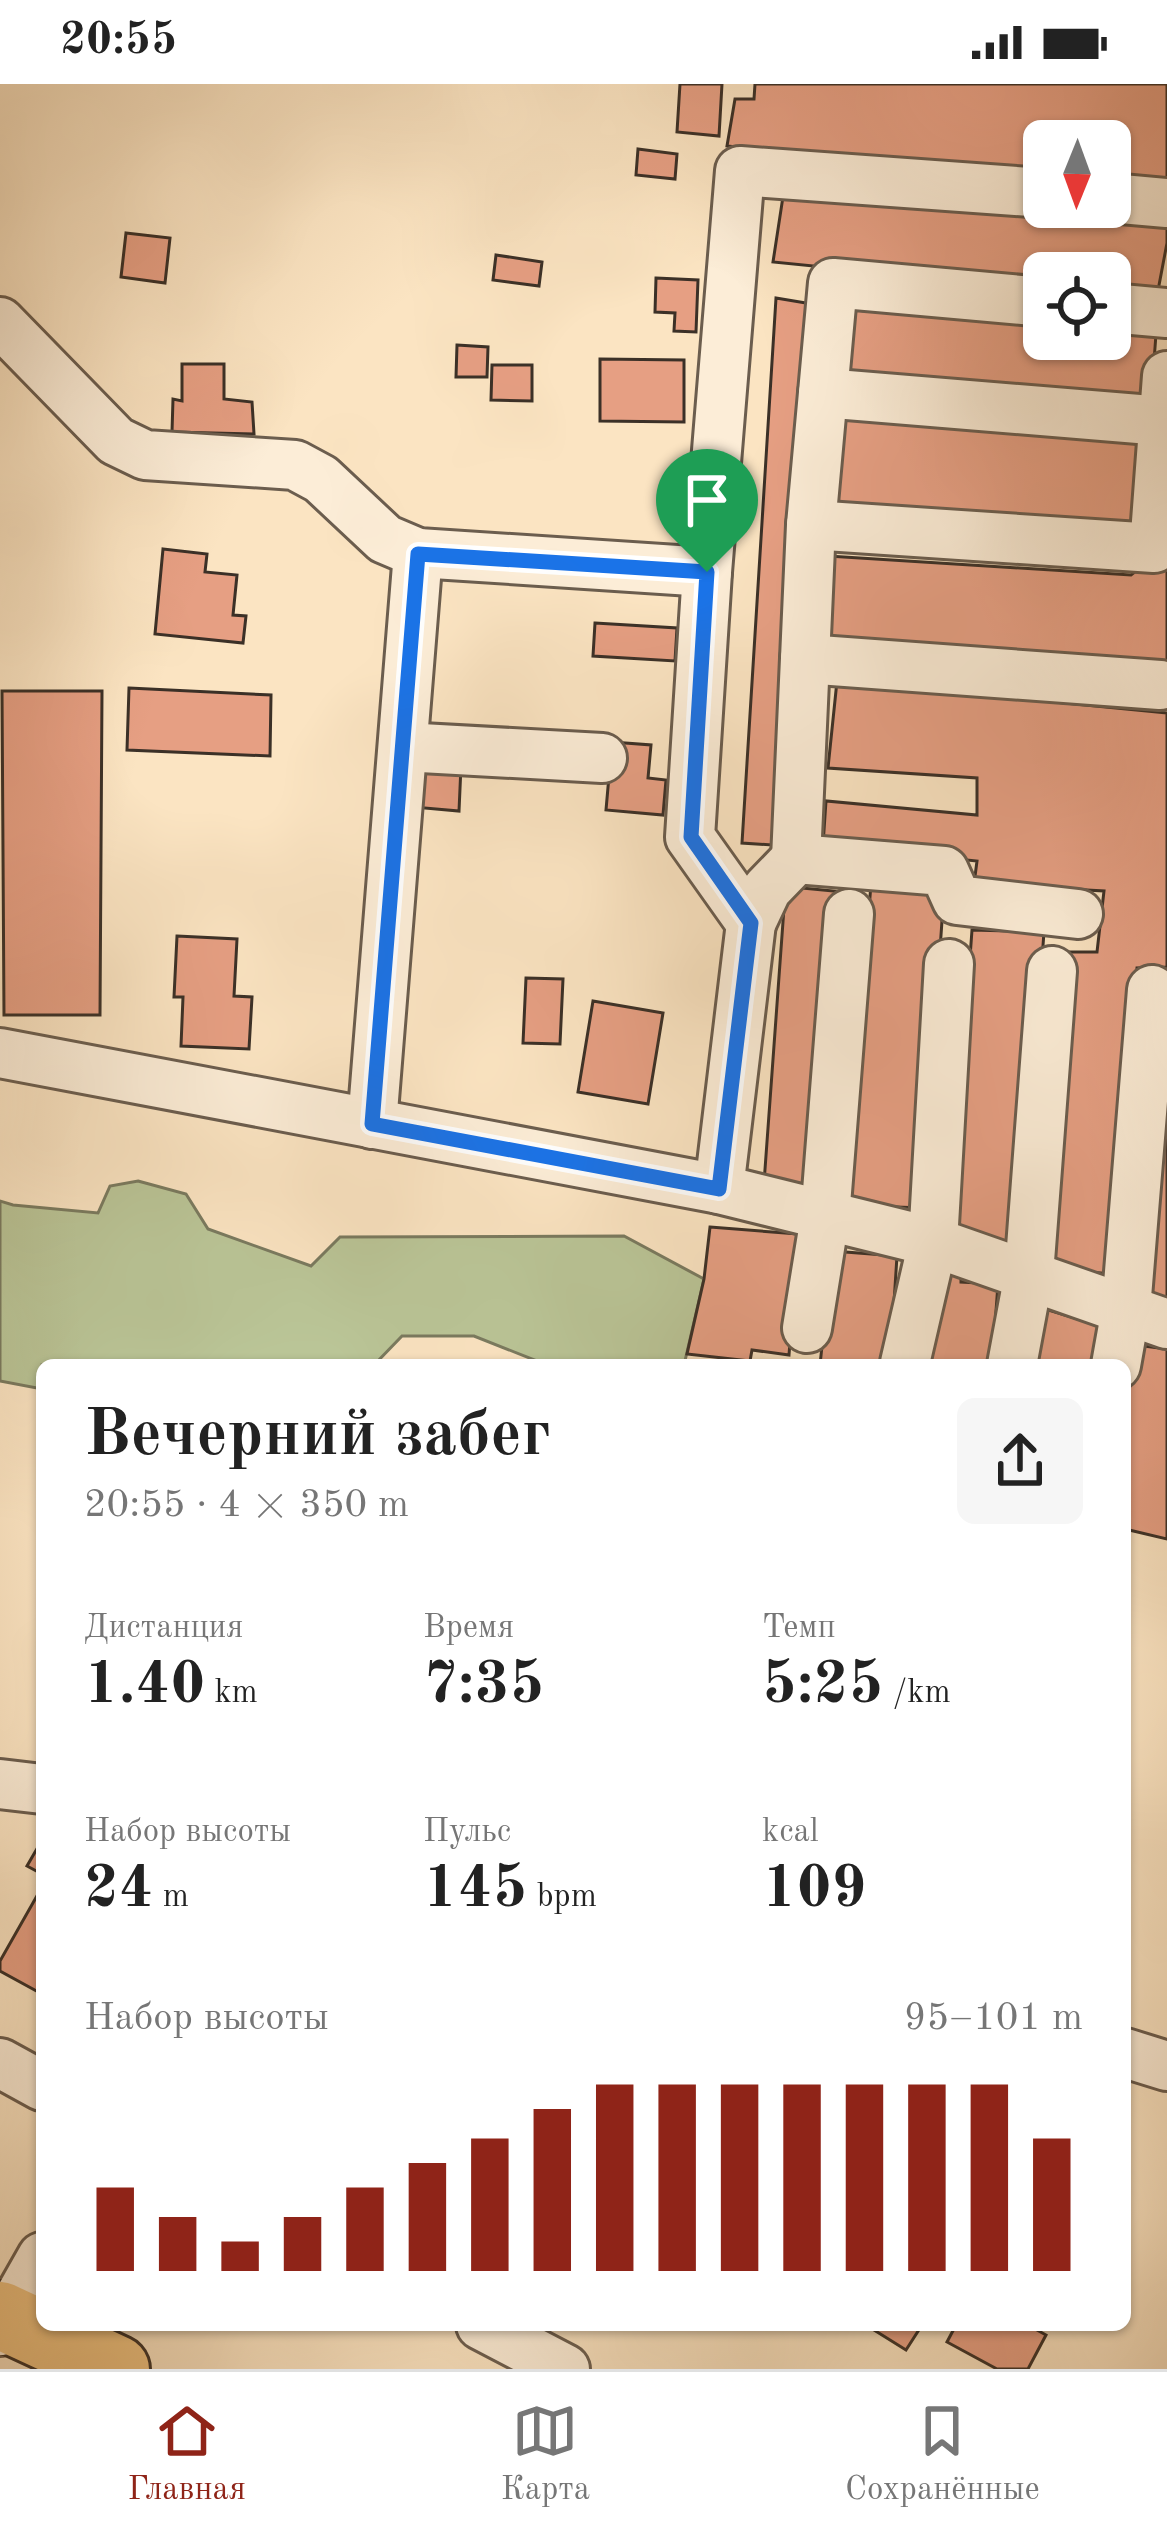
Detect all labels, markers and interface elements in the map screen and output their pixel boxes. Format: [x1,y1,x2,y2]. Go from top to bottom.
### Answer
text: 20:55 [60,19,177,64]
north arrow [1023,120,1131,228]
map controls [1023,120,1131,360]
button: locate [1023,252,1131,360]
pin [656,449,758,572]
icon: arrive [674,467,740,533]
button: share [957,1398,1083,1524]
text: Вечерний забег [84,1404,551,1470]
text: 20:55 · 4 × 350 m [84,1486,409,1525]
text: Дистанция [84,1612,244,1645]
text: Время [423,1612,514,1645]
text: Темп [762,1612,836,1645]
text: 1.40 [84,1656,205,1716]
text: 7:35 [423,1656,544,1716]
text: 5:25 [762,1656,883,1716]
text: km [205,1677,258,1710]
text: /km [883,1677,951,1710]
text: Набор высоты [84,1816,291,1849]
text: Пульс [423,1816,511,1849]
text: kcal [762,1816,819,1849]
text: 24 [84,1860,154,1920]
text: 145 [423,1860,527,1920]
text: 109 [762,1860,866,1920]
text: m [154,1881,189,1914]
text: bpm [527,1881,597,1914]
text: Набор высоты [84,1999,329,2038]
text: 95–101 m [904,1999,1083,2038]
tab: Главная [127,2398,246,2511]
tab: Карта [501,2398,590,2511]
tab: Сохранённые [845,2398,1040,2511]

